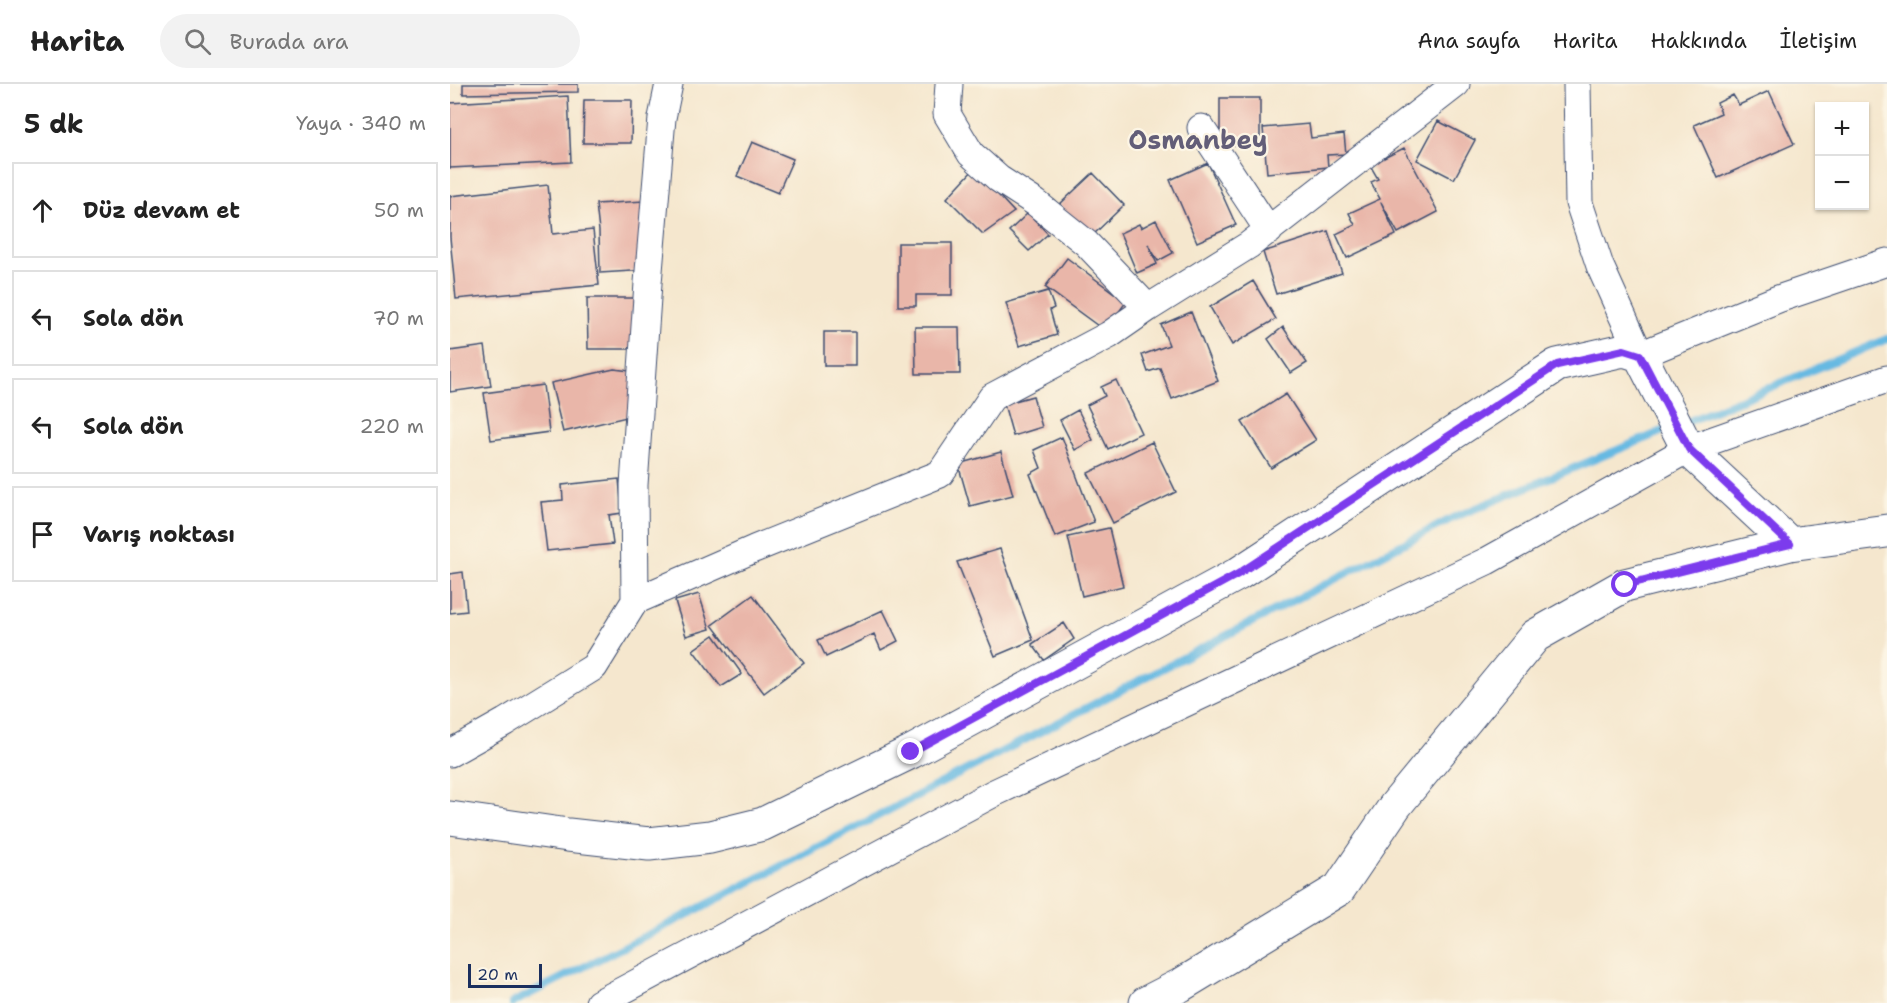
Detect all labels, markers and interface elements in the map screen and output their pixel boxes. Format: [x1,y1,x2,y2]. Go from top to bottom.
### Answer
search box [160,14,580,68]
text: Harita [30,22,124,60]
icon: search [181,25,214,58]
text: Burada ara [229,27,348,56]
text: Ana sayfa [1418,27,1520,55]
text: Harita [1553,27,1618,55]
text: Hakkında [1651,27,1747,55]
text: İletişim [1780,27,1857,55]
map controls [1815,102,1869,210]
button: + [1815,102,1869,156]
text: 5 dk [24,106,84,141]
text: Yaya · 340 m [296,110,426,136]
district label: Osmanbey [1128,122,1268,157]
button: − [1815,156,1869,210]
icon: ahead [26,194,59,227]
text: Düz devam et [83,196,240,225]
text: 50 m [374,197,424,223]
icon: left [26,302,59,335]
text: Sola dön [83,304,184,333]
text: 70 m [372,305,424,331]
icon: left [26,410,59,443]
text: Sola dön [83,412,184,441]
text: 220 m [360,413,424,439]
icon: arrive [26,518,59,551]
text: Varış noktası [83,520,235,549]
route start [1611,571,1637,597]
route end [897,738,923,764]
scale bar [468,961,542,988]
text: 20 m [477,964,518,985]

